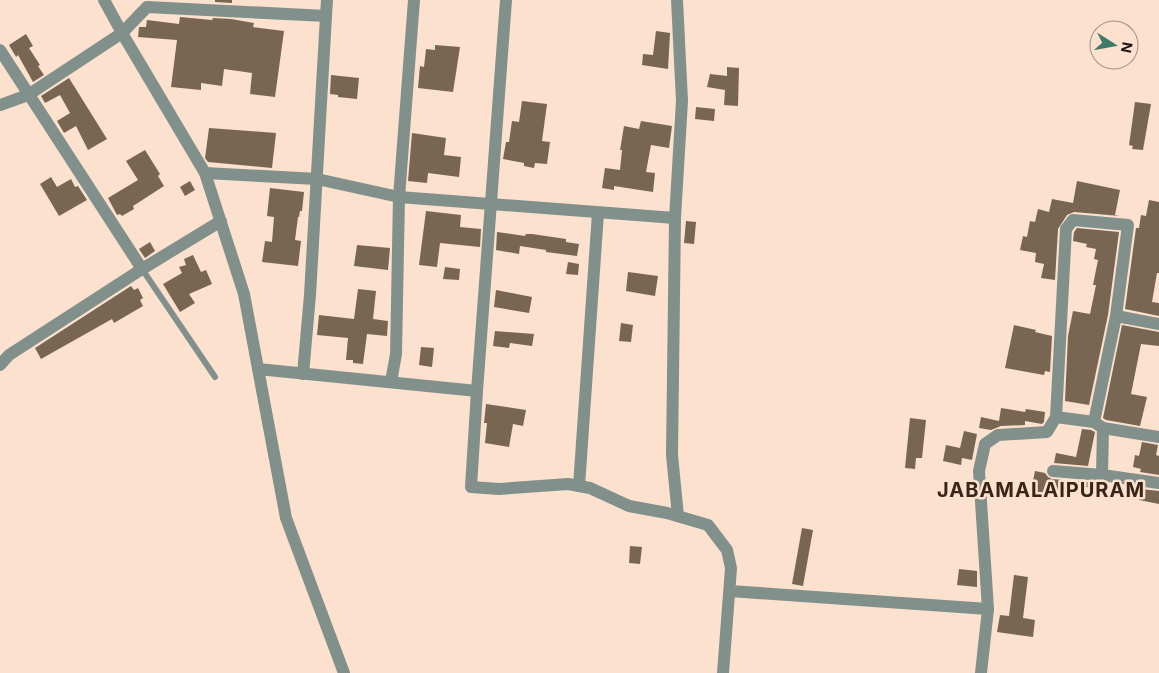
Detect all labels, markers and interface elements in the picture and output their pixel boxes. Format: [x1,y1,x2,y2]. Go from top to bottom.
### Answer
north arrow [1089,20,1139,70]
text: N [1118,41,1137,54]
district label: JABAMALAIPURAM [937,478,1145,502]

